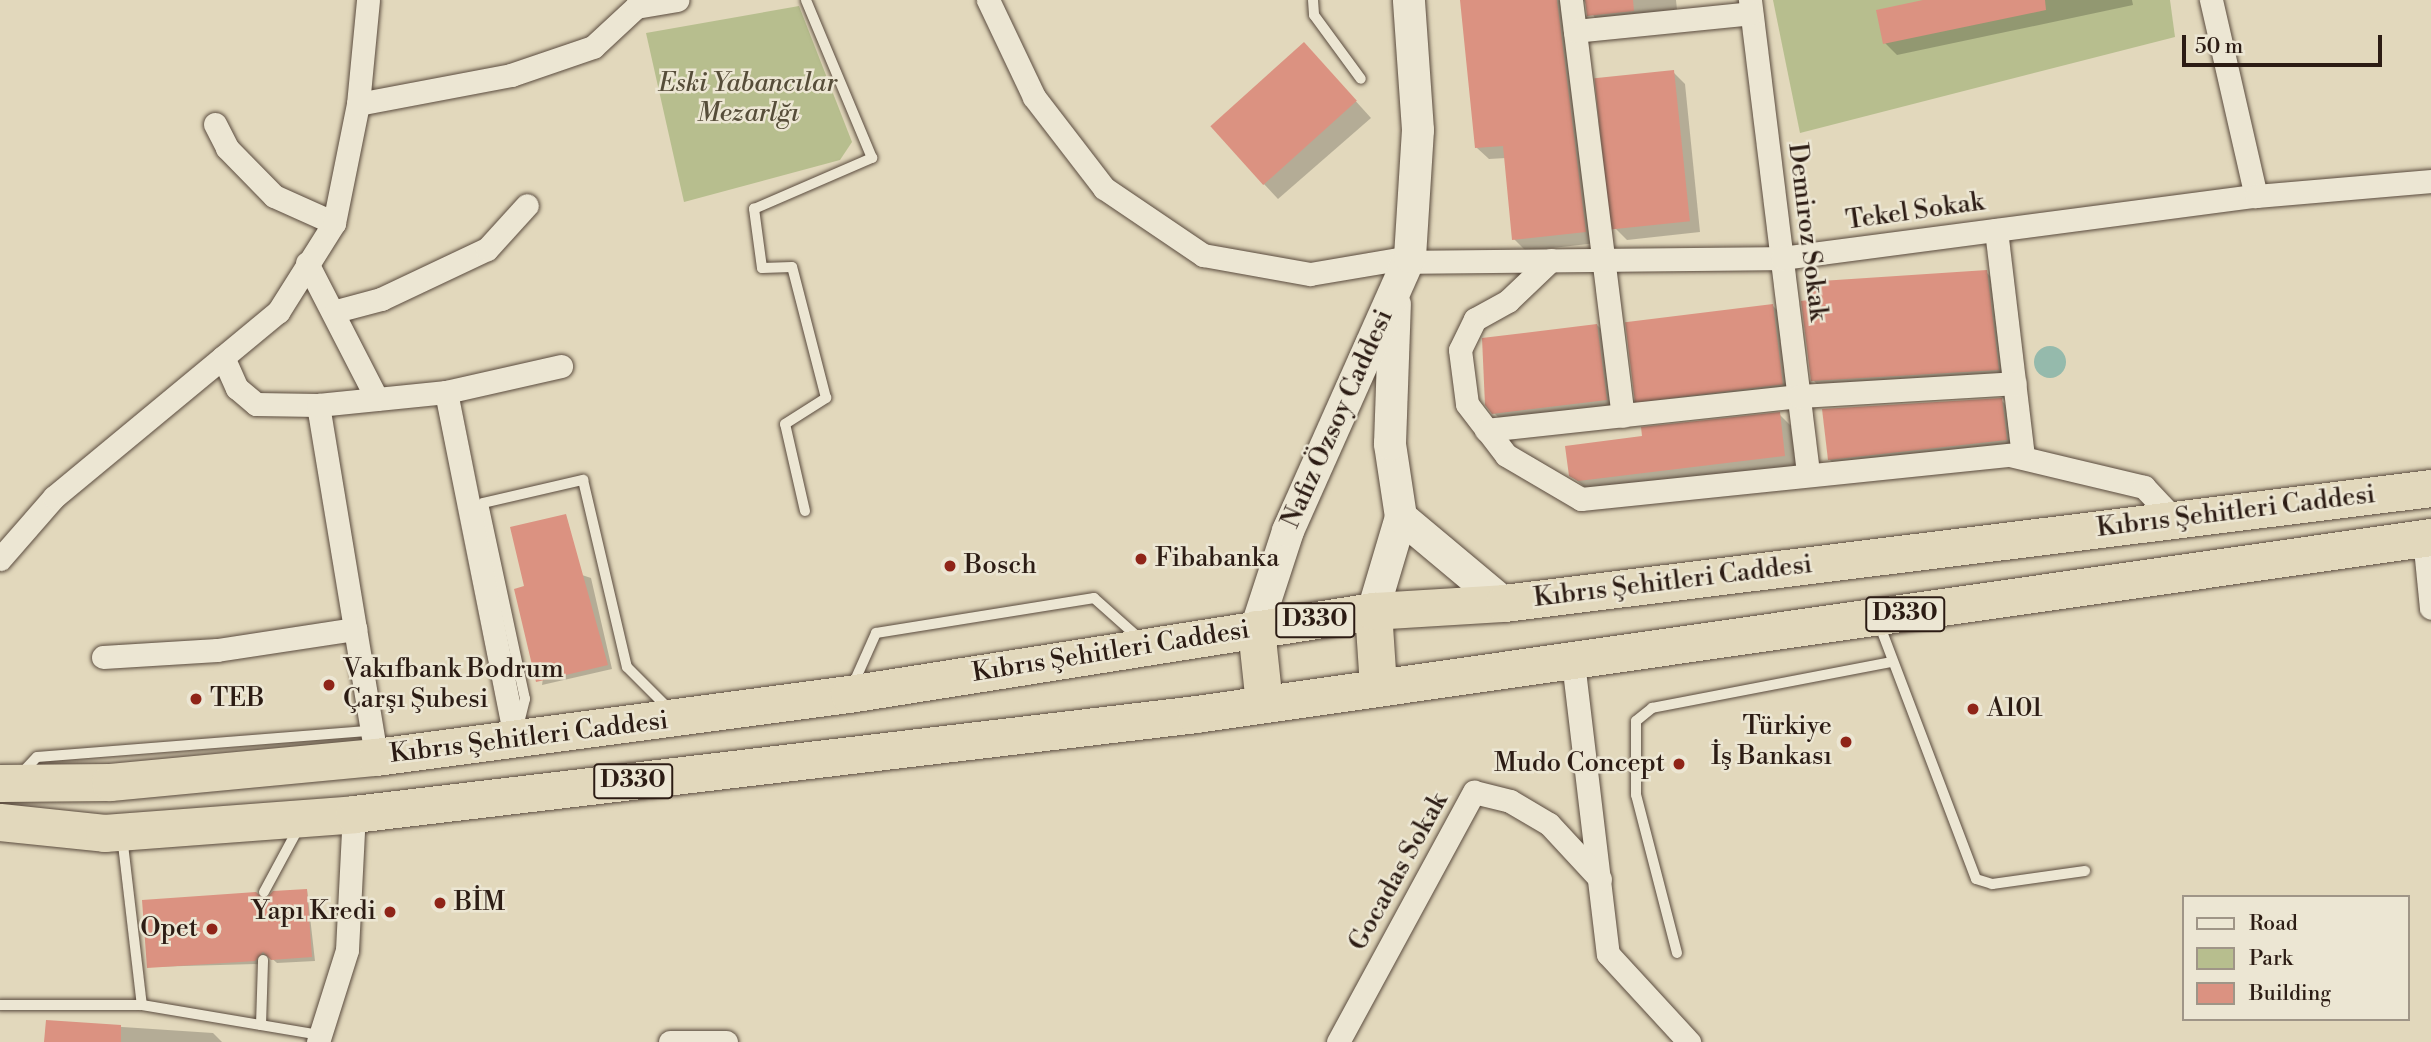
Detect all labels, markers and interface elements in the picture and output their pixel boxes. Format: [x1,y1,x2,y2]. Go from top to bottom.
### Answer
scale bar [2186,21,2386,65]
text: 50 m [2195,34,2243,60]
park label: Eski Yabancılar Mezarlğı [659,68,837,130]
street label: Demiroz Sokak [1781,141,1833,323]
street label: Tekel Sokak [1844,187,1986,237]
street label: Nafiz Özsoy Caddesi [1276,305,1400,533]
street label: Kıbrıs Şehitleri Caddesi [2095,479,2377,545]
place label: Fibabanka [1155,543,1279,575]
street label: Kıbrıs Şehitleri Caddesi [1532,549,1814,615]
place label: Bosch [964,550,1037,582]
marker: Fibabanka [1133,551,1149,567]
marker: Bosch [942,558,958,574]
road number: D330 [1865,594,1945,634]
road number: D330 [1275,600,1355,640]
street label: Kıbrıs Şehitleri Caddesi [970,615,1252,689]
place label: Vakıfbank Bodrum Çarşı Şubesi [343,654,564,716]
marker: Vakıfbank Bodrum Çarşı Şubesi [321,677,337,693]
place label: TEB [210,683,265,715]
marker: TEB [188,691,204,707]
place label: A101 [1987,693,2043,725]
marker: A101 [1965,701,1981,717]
street label: Kıbrıs Şehitleri Caddesi [388,705,670,771]
place label: Türkiye İş Bankası [1711,711,1832,772]
marker: Türkiye İş Bankası [1838,734,1854,750]
place label: Mudo Concept [1494,748,1665,780]
marker: Mudo Concept [1671,756,1687,772]
road number: D330 [593,760,673,802]
street label: Gocadas Sokak [1343,788,1455,956]
place label: BİM [454,887,505,919]
marker: BİM [432,895,448,911]
legend [2182,895,2410,1021]
place label: Yapı Kredi [252,896,376,928]
marker: Yapı Kredi [382,904,398,920]
text: Road [2249,911,2298,937]
place label: Opet [140,913,198,945]
marker: Opet [204,921,220,937]
text: Park [2249,946,2293,972]
text: Building [2249,981,2331,1007]

